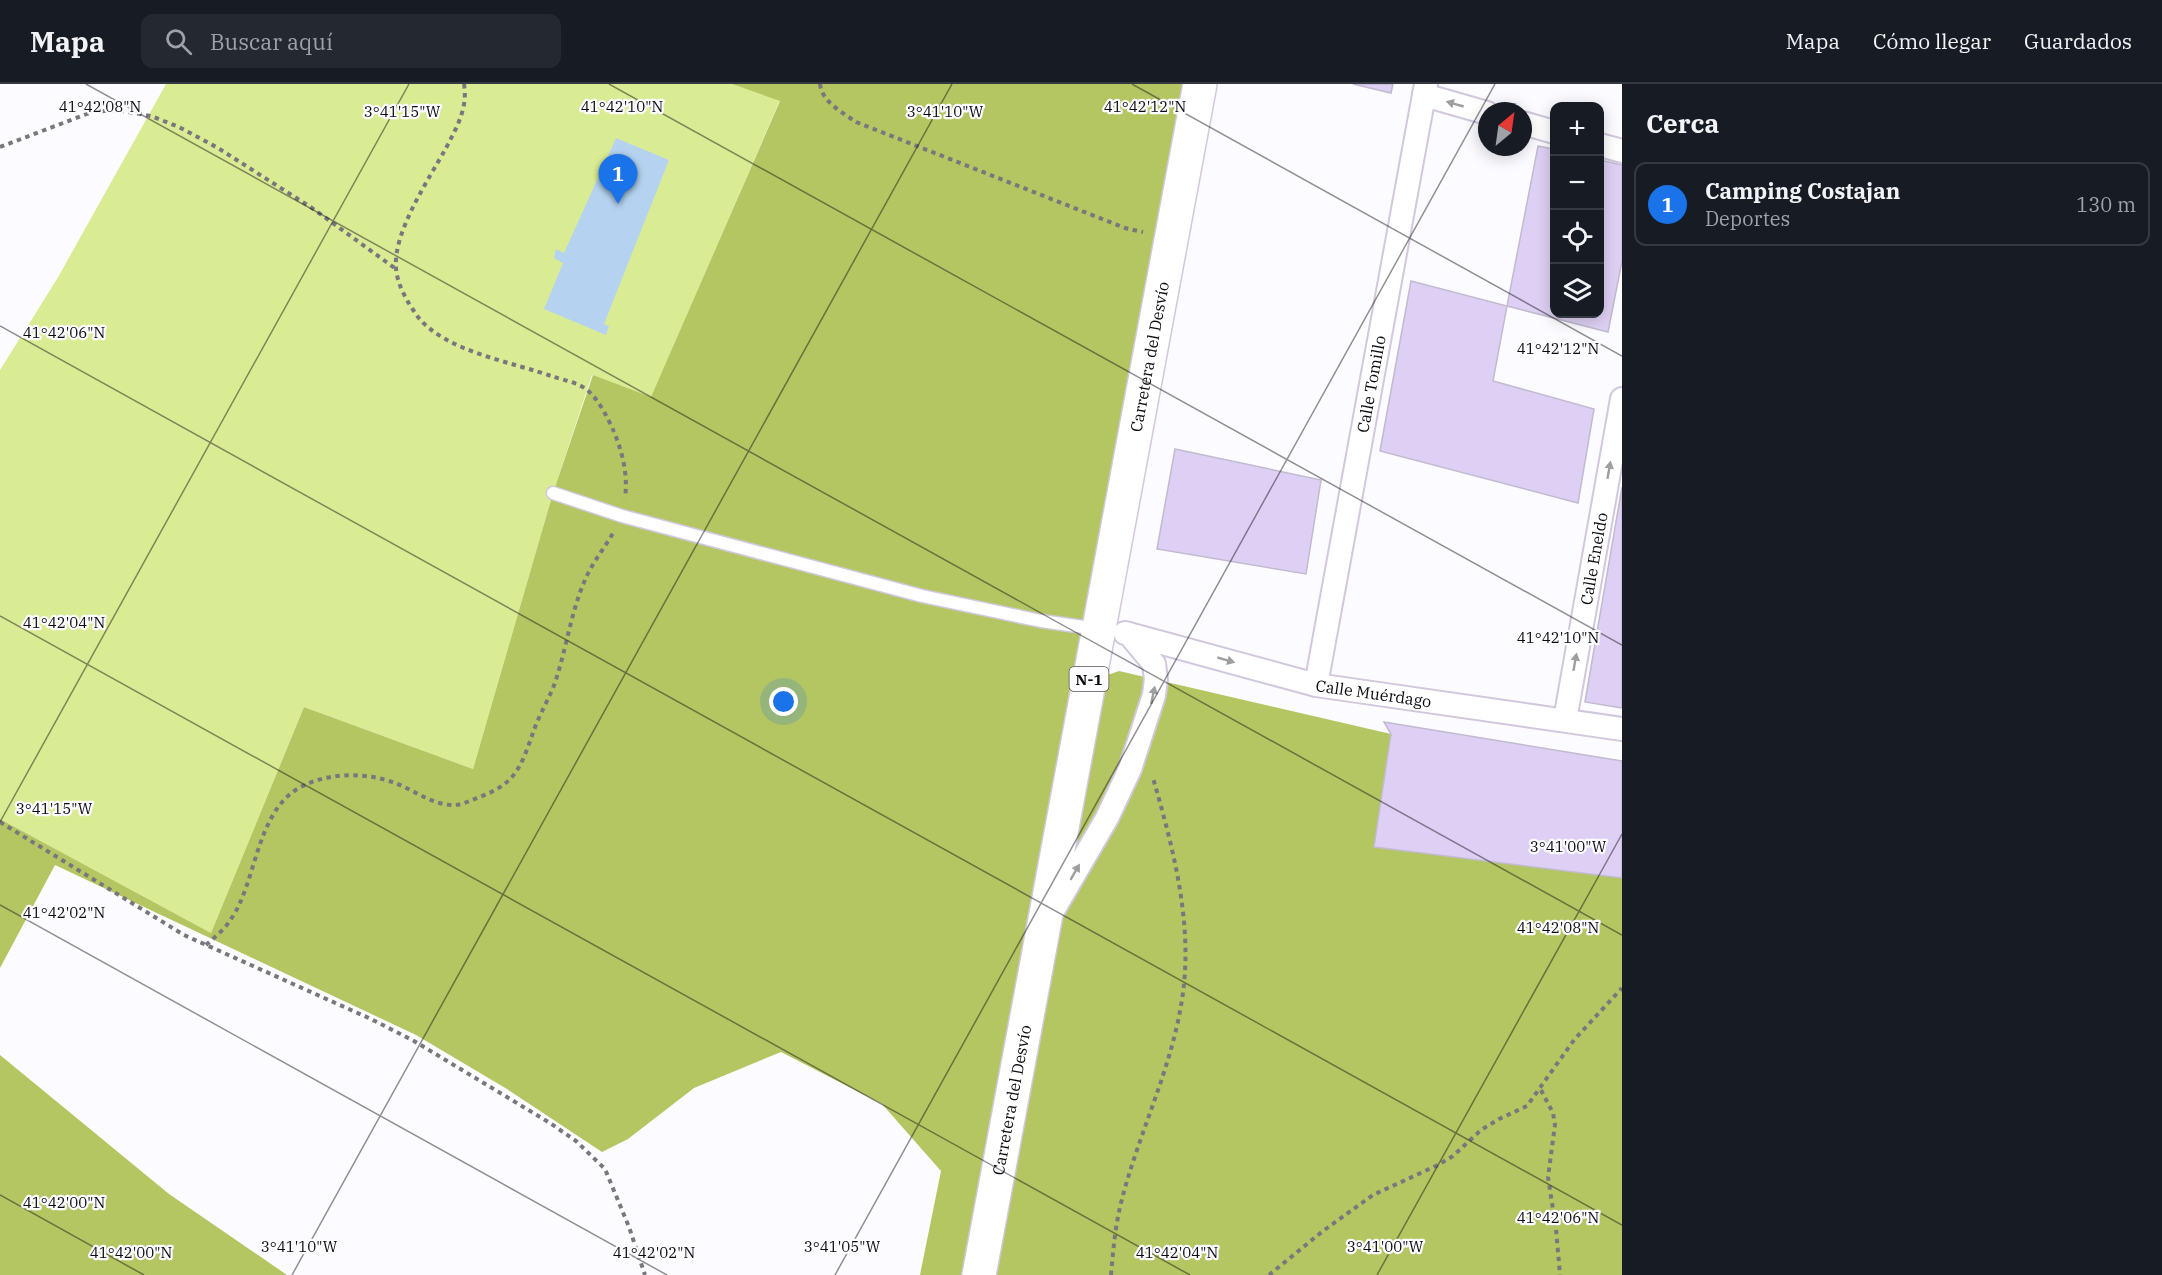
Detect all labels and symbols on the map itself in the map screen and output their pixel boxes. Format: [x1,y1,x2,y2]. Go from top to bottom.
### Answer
text: 41°42'08"N [59,97,141,116]
text: 41°42'10"N [581,97,663,116]
text: 41°42'12"N [1104,97,1186,116]
one-way arrow [1446,99,1464,108]
text: 3°41'15"W [364,102,441,121]
text: 3°41'10"W [907,102,984,121]
north arrow [1478,102,1532,156]
pin: 1 [598,154,638,204]
street label: Carretera del Desvío [1126,280,1173,434]
text: 41°42'06"N [23,323,105,342]
street label: Calle Tomillo [1352,334,1390,434]
text: 41°42'12"N [1517,339,1599,358]
one-way arrow [1605,461,1614,480]
street label: Calle Eneldo [1576,511,1612,606]
text: 41°42'04"N [23,613,105,632]
text: 41°42'10"N [1517,628,1599,647]
one-way arrow [1571,653,1580,672]
one-way arrow [1217,656,1235,666]
road number: N-1 [1070,667,1108,691]
street label: Calle Muérdago [1315,675,1433,711]
one-way arrow [1149,686,1159,704]
your location [769,687,798,716]
text: 3°41'15"W [16,799,93,818]
text: 3°41'00"W [1530,837,1607,856]
one-way arrow [1070,864,1080,881]
text: 41°42'02"N [23,903,105,922]
text: 41°42'08"N [1517,918,1599,937]
street label: Carretera del Desvío [988,1023,1035,1177]
text: 41°42'00"N [23,1193,105,1212]
text: 41°42'06"N [1517,1208,1599,1227]
text: 3°41'10"W [261,1237,338,1256]
text: 3°41'05"W [804,1237,881,1256]
text: 3°41'00"W [1347,1237,1424,1256]
text: 41°42'00"N [90,1243,172,1262]
text: 41°42'02"N [613,1243,695,1262]
text: 41°42'04"N [1136,1243,1218,1262]

